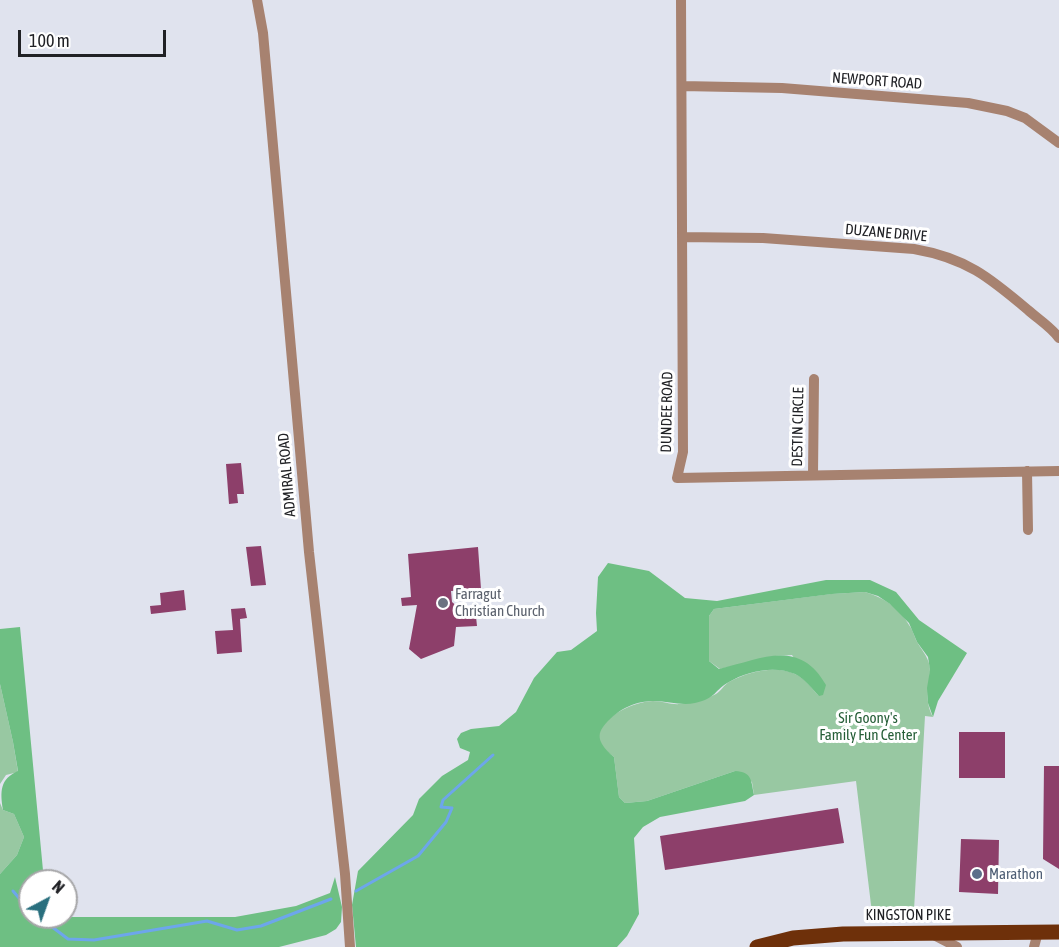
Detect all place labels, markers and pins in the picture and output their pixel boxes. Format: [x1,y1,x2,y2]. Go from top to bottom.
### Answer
place label: Farragut Christian Church [455,585,545,620]
marker: Farragut Christian Church [436,596,450,610]
place label: Marathon [989,865,1043,883]
marker: Marathon [970,867,984,881]

